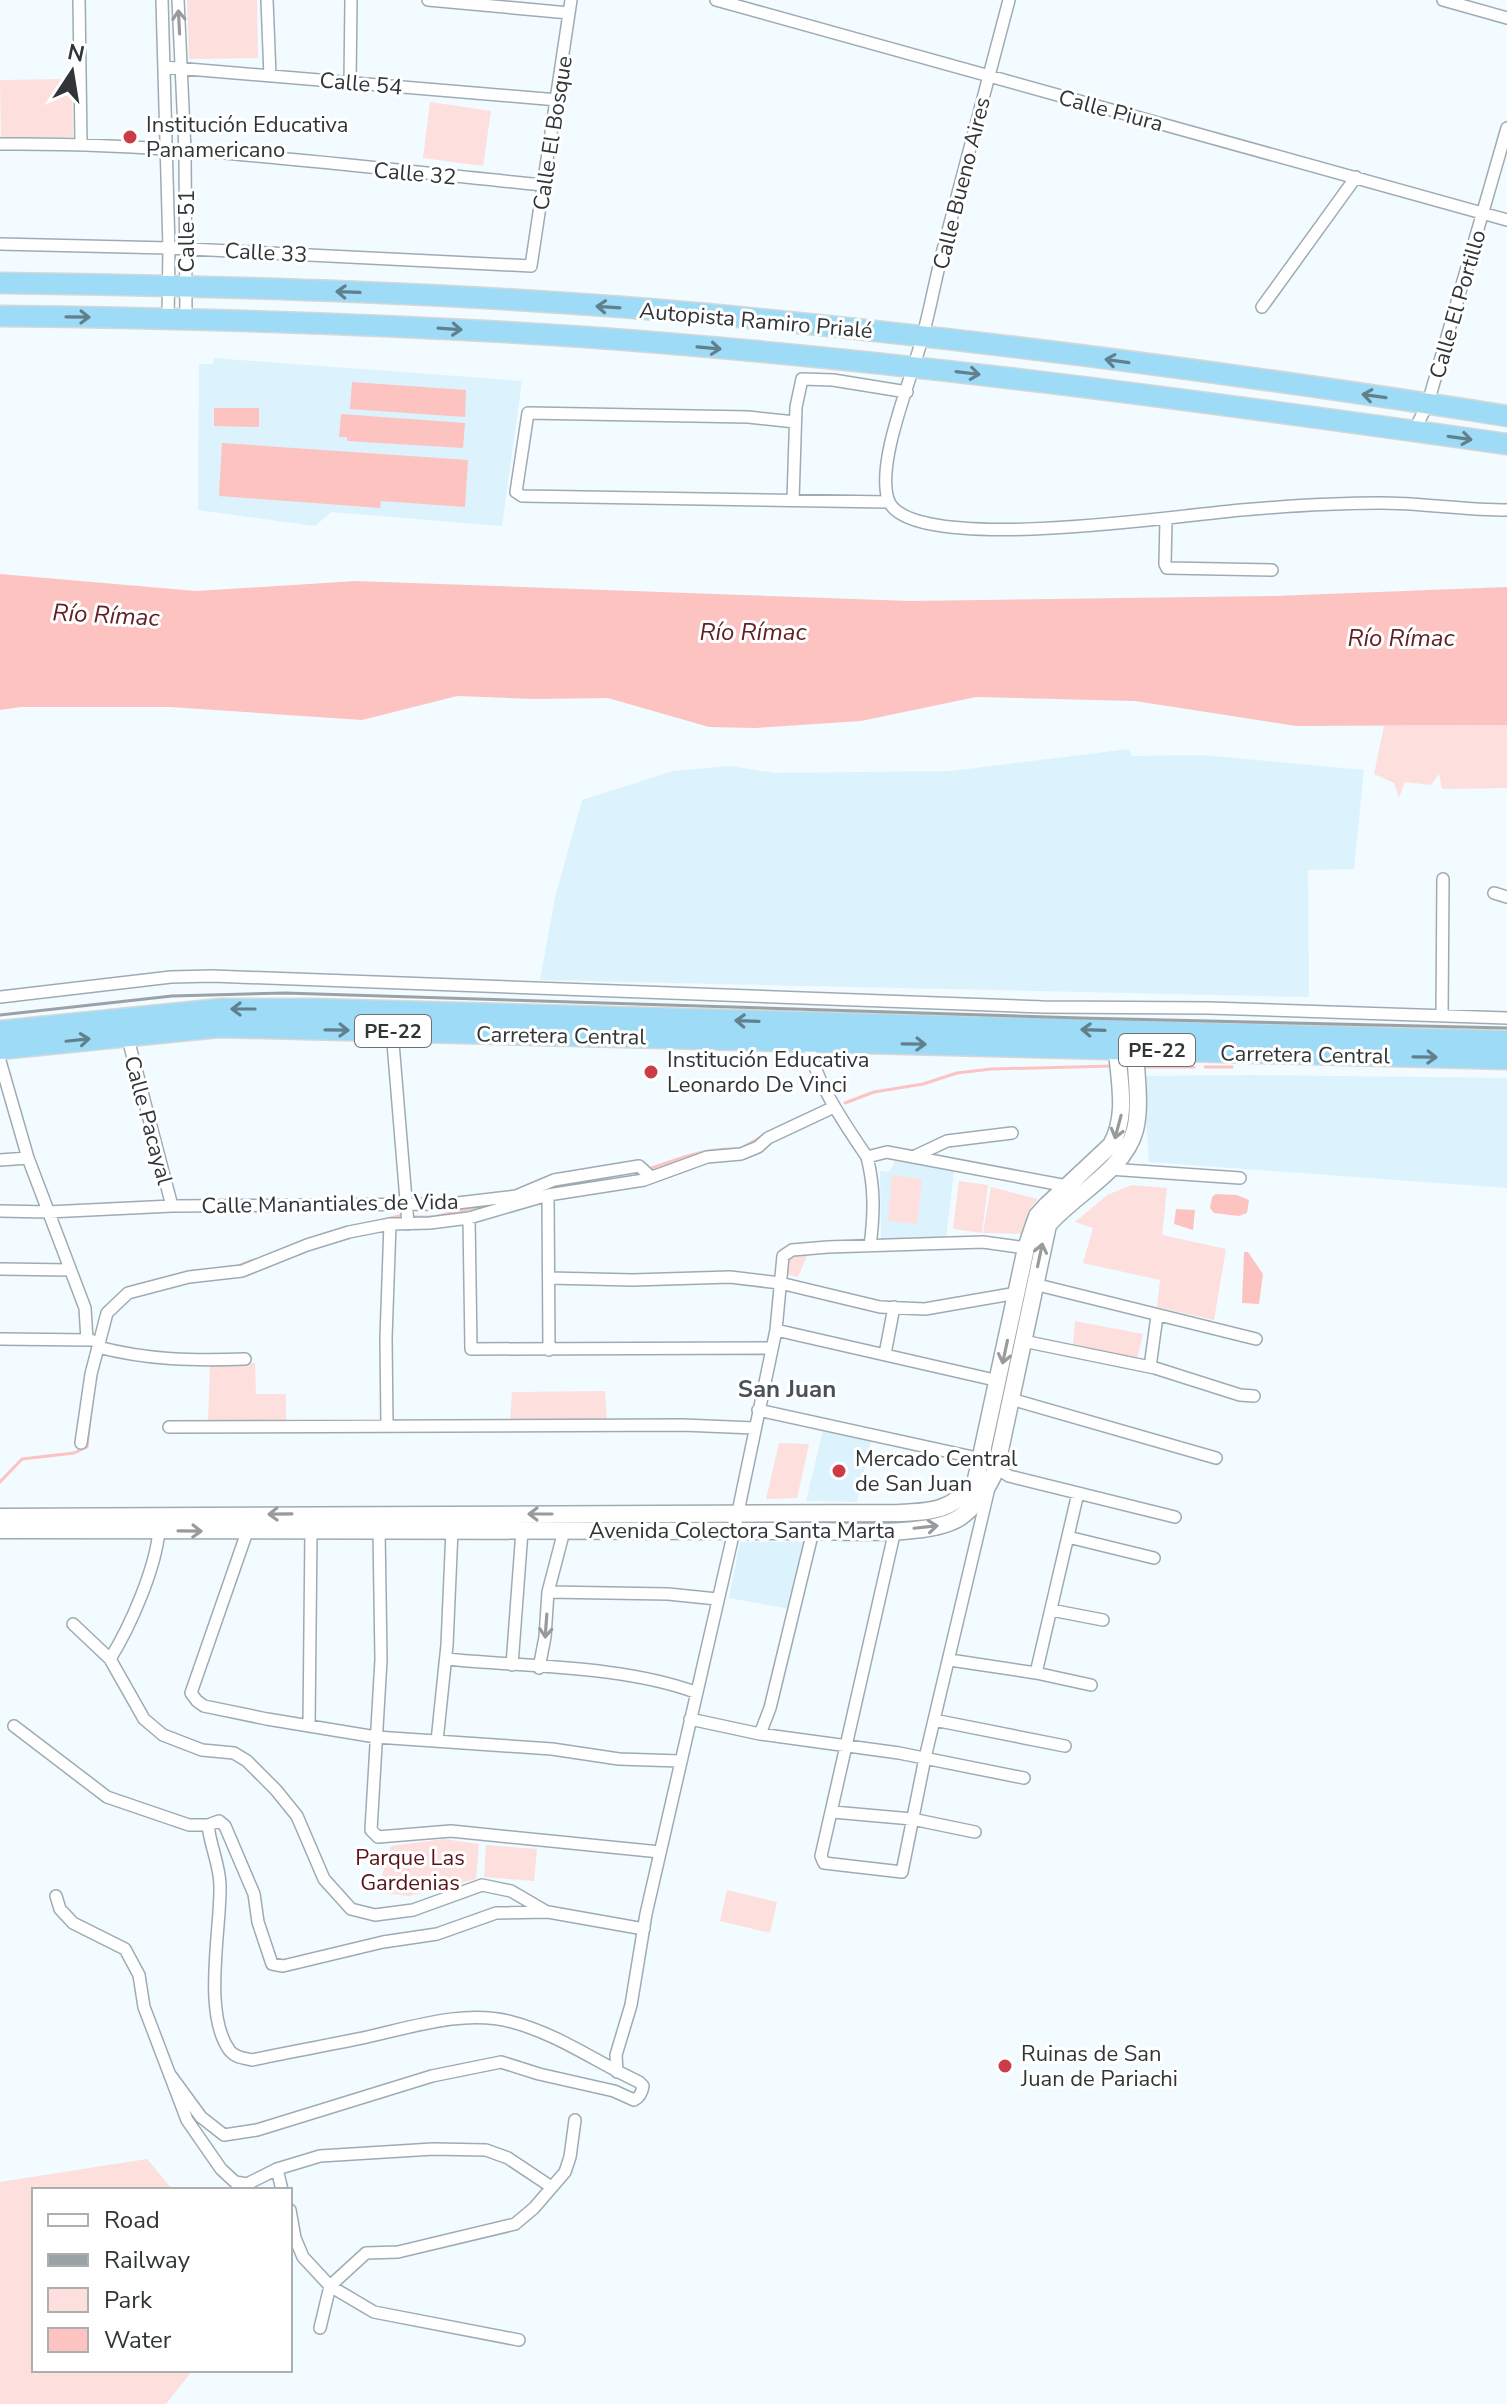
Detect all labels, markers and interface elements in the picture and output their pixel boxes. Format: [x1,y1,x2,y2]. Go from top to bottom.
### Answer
one-way arrow [172,9,187,36]
north arrow [32,32,112,112]
text: N [65,37,87,70]
street label: Calle El Bosque [526,54,580,213]
street label: Calle 54 [318,65,403,103]
street label: Calle Piura [1055,83,1166,139]
street label: Calle Bueno Aires [926,94,998,273]
place label: Institución Educativa Panamericano [146,110,348,165]
marker: Institución Educativa Panamericano [121,128,139,146]
street label: Calle 32 [372,155,457,193]
street label: Calle 51 [172,190,202,272]
street label: Calle El Portillo [1422,226,1494,382]
street label: Calle 33 [224,236,308,270]
one-way arrow [335,284,362,299]
street label: Autopista Ramiro Prialé [638,296,874,346]
one-way arrow [595,299,622,314]
one-way arrow [64,309,91,325]
one-way arrow [436,322,463,337]
one-way arrow [695,340,722,355]
one-way arrow [1105,353,1130,368]
one-way arrow [954,366,981,381]
one-way arrow [1362,388,1388,403]
one-way arrow [1447,431,1473,446]
water label: Río Rímac [52,596,161,634]
water label: Río Rímac [699,616,807,648]
water label: Río Rímac [1347,622,1455,654]
one-way arrow [230,1001,257,1017]
one-way arrow [734,1013,761,1028]
road number: PE-22 [355,1015,431,1047]
street label: Carretera Central [476,1020,647,1052]
one-way arrow [323,1022,350,1037]
one-way arrow [1080,1022,1107,1038]
one-way arrow [64,1032,90,1047]
road number: PE-22 [1119,1034,1195,1066]
one-way arrow [900,1037,927,1052]
street label: Carretera Central [1220,1039,1391,1071]
place label: Institución Educativa Leonardo De Vinci [667,1045,869,1100]
one-way arrow [1411,1050,1438,1065]
street label: Calle Pacayal [116,1052,180,1189]
marker: Institución Educativa Leonardo De Vinci [642,1063,660,1081]
one-way arrow [1110,1114,1124,1139]
street label: Calle Manantiales de Vida [201,1187,459,1221]
one-way arrow [1033,1243,1048,1269]
one-way arrow [997,1339,1012,1364]
district label: San Juan [738,1373,836,1405]
place label: Mercado Central de San Juan [855,1444,1018,1499]
marker: Mercado Central de San Juan [830,1462,848,1480]
one-way arrow [527,1506,554,1522]
one-way arrow [267,1507,294,1522]
street label: Avenida Colectora Santa Marta [589,1516,895,1546]
one-way arrow [912,1520,939,1535]
one-way arrow [176,1523,203,1539]
one-way arrow [538,1613,553,1639]
park label: Parque Las Gardenias [355,1843,465,1898]
place label: Ruinas de San Juan de Pariachi [1020,2039,1178,2094]
marker: Ruinas de San Juan de Pariachi [996,2057,1014,2075]
legend [32,2188,292,2372]
text: Road [104,2204,160,2236]
text: Railway [104,2244,191,2276]
text: Park [104,2284,153,2316]
text: Water [104,2324,172,2356]

